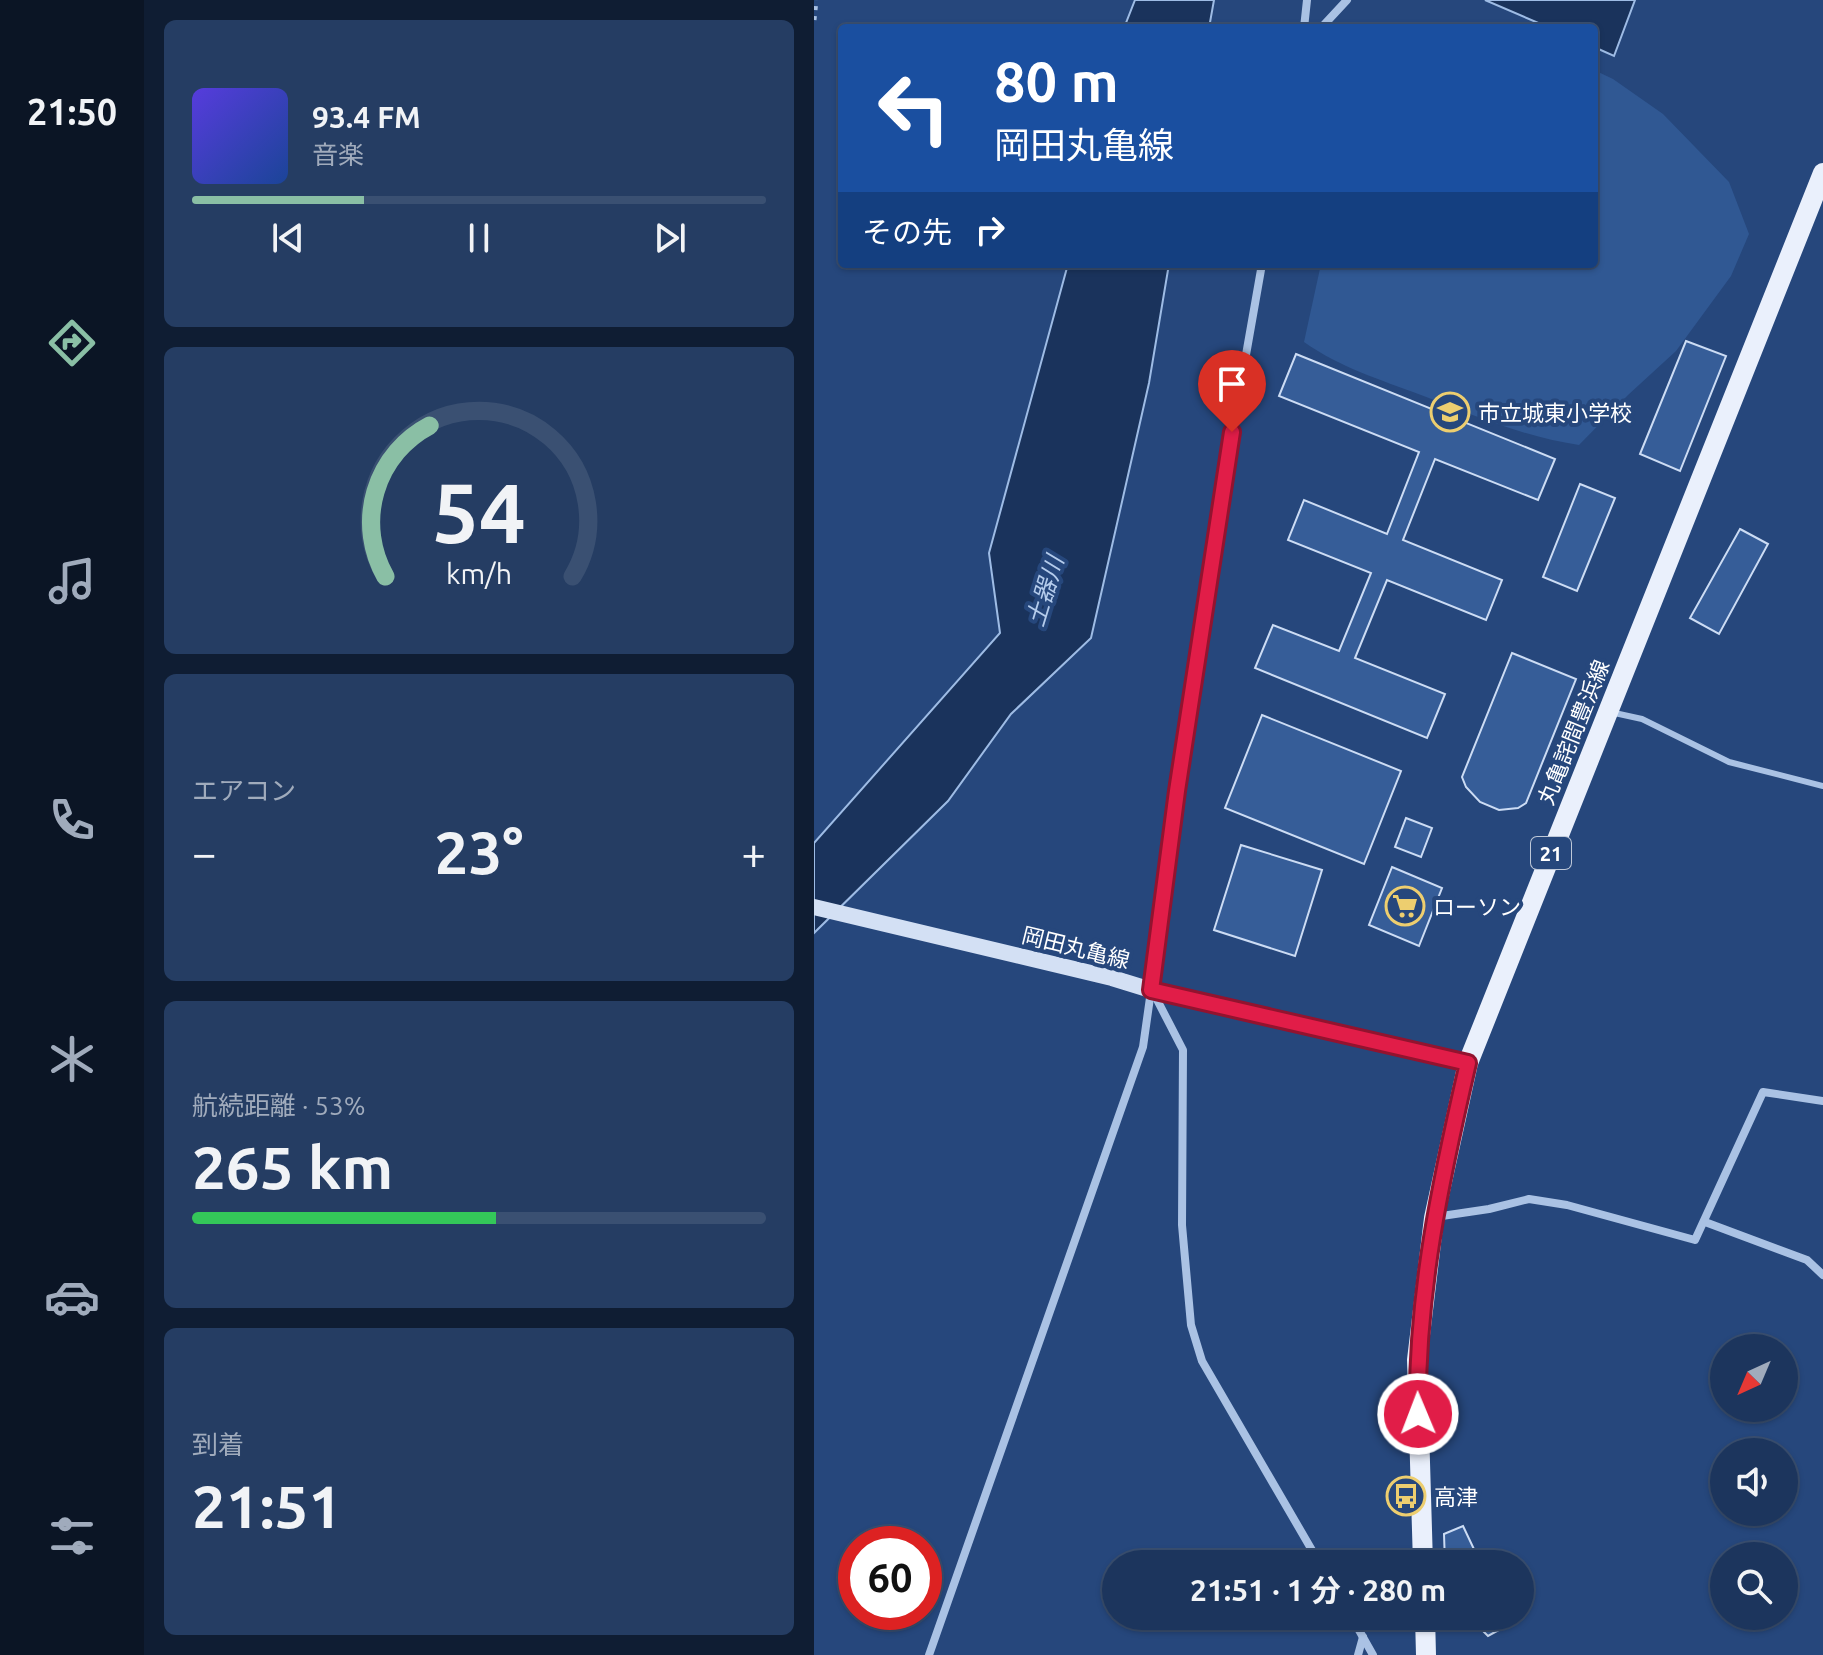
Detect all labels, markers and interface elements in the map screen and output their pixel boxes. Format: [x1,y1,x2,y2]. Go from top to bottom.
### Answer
text: 80 m [994,50,1119,113]
icon: left [862,56,966,160]
text: 21:50 [27,91,117,132]
text: 93.4 FM [312,100,421,134]
text: 岡田丸亀線 [994,124,1174,165]
text: 音楽 [312,140,364,169]
icon: right [968,208,1012,252]
text: その先 [862,215,952,249]
icon: previous [266,216,310,260]
icon: pause [457,216,501,260]
icon: next [648,216,692,260]
icon: directions [44,315,100,371]
pin [1198,350,1266,432]
icon: arrive [1210,362,1254,406]
school or university icon: 市立城東小学校 [1429,391,1471,433]
place label: 市立城東小学校 [1478,400,1632,425]
text: 54 [432,464,526,558]
water label: 土器川 [1022,550,1069,629]
icon: music [44,553,100,609]
text: km/h [446,557,512,589]
street label: 丸亀詫間豊浜線 [1533,656,1613,808]
text: エアコン [192,776,296,805]
icon: phone [44,792,100,848]
text: 23° [435,818,523,885]
text: − [192,828,217,877]
text: + [741,828,766,877]
road number: 21 [1531,837,1571,869]
supermarket icon: ローソン [1384,885,1426,927]
place label: ローソン [1433,894,1521,919]
street label: 岡田丸亀線 [1020,922,1132,972]
icon: climate [44,1031,100,1087]
text: 航続距離 · 53% [192,1091,366,1120]
text: 265 km [192,1133,393,1200]
icon: car [44,1269,100,1325]
north arrow [1710,1334,1798,1422]
map controls [1710,1334,1798,1630]
position arrow [1376,1372,1460,1456]
text: 到着 [192,1430,244,1459]
button: sound [1710,1438,1798,1526]
text: 21:51 [192,1472,342,1539]
bus stop icon: 高津 [1385,1475,1427,1517]
place label: 高津 [1434,1484,1478,1509]
icon: filters [44,1508,100,1564]
speed limit sign: 60 [838,1526,942,1630]
button: search [1710,1542,1798,1630]
text: 21:51 · 1 分 · 280 m [1190,1573,1446,1607]

